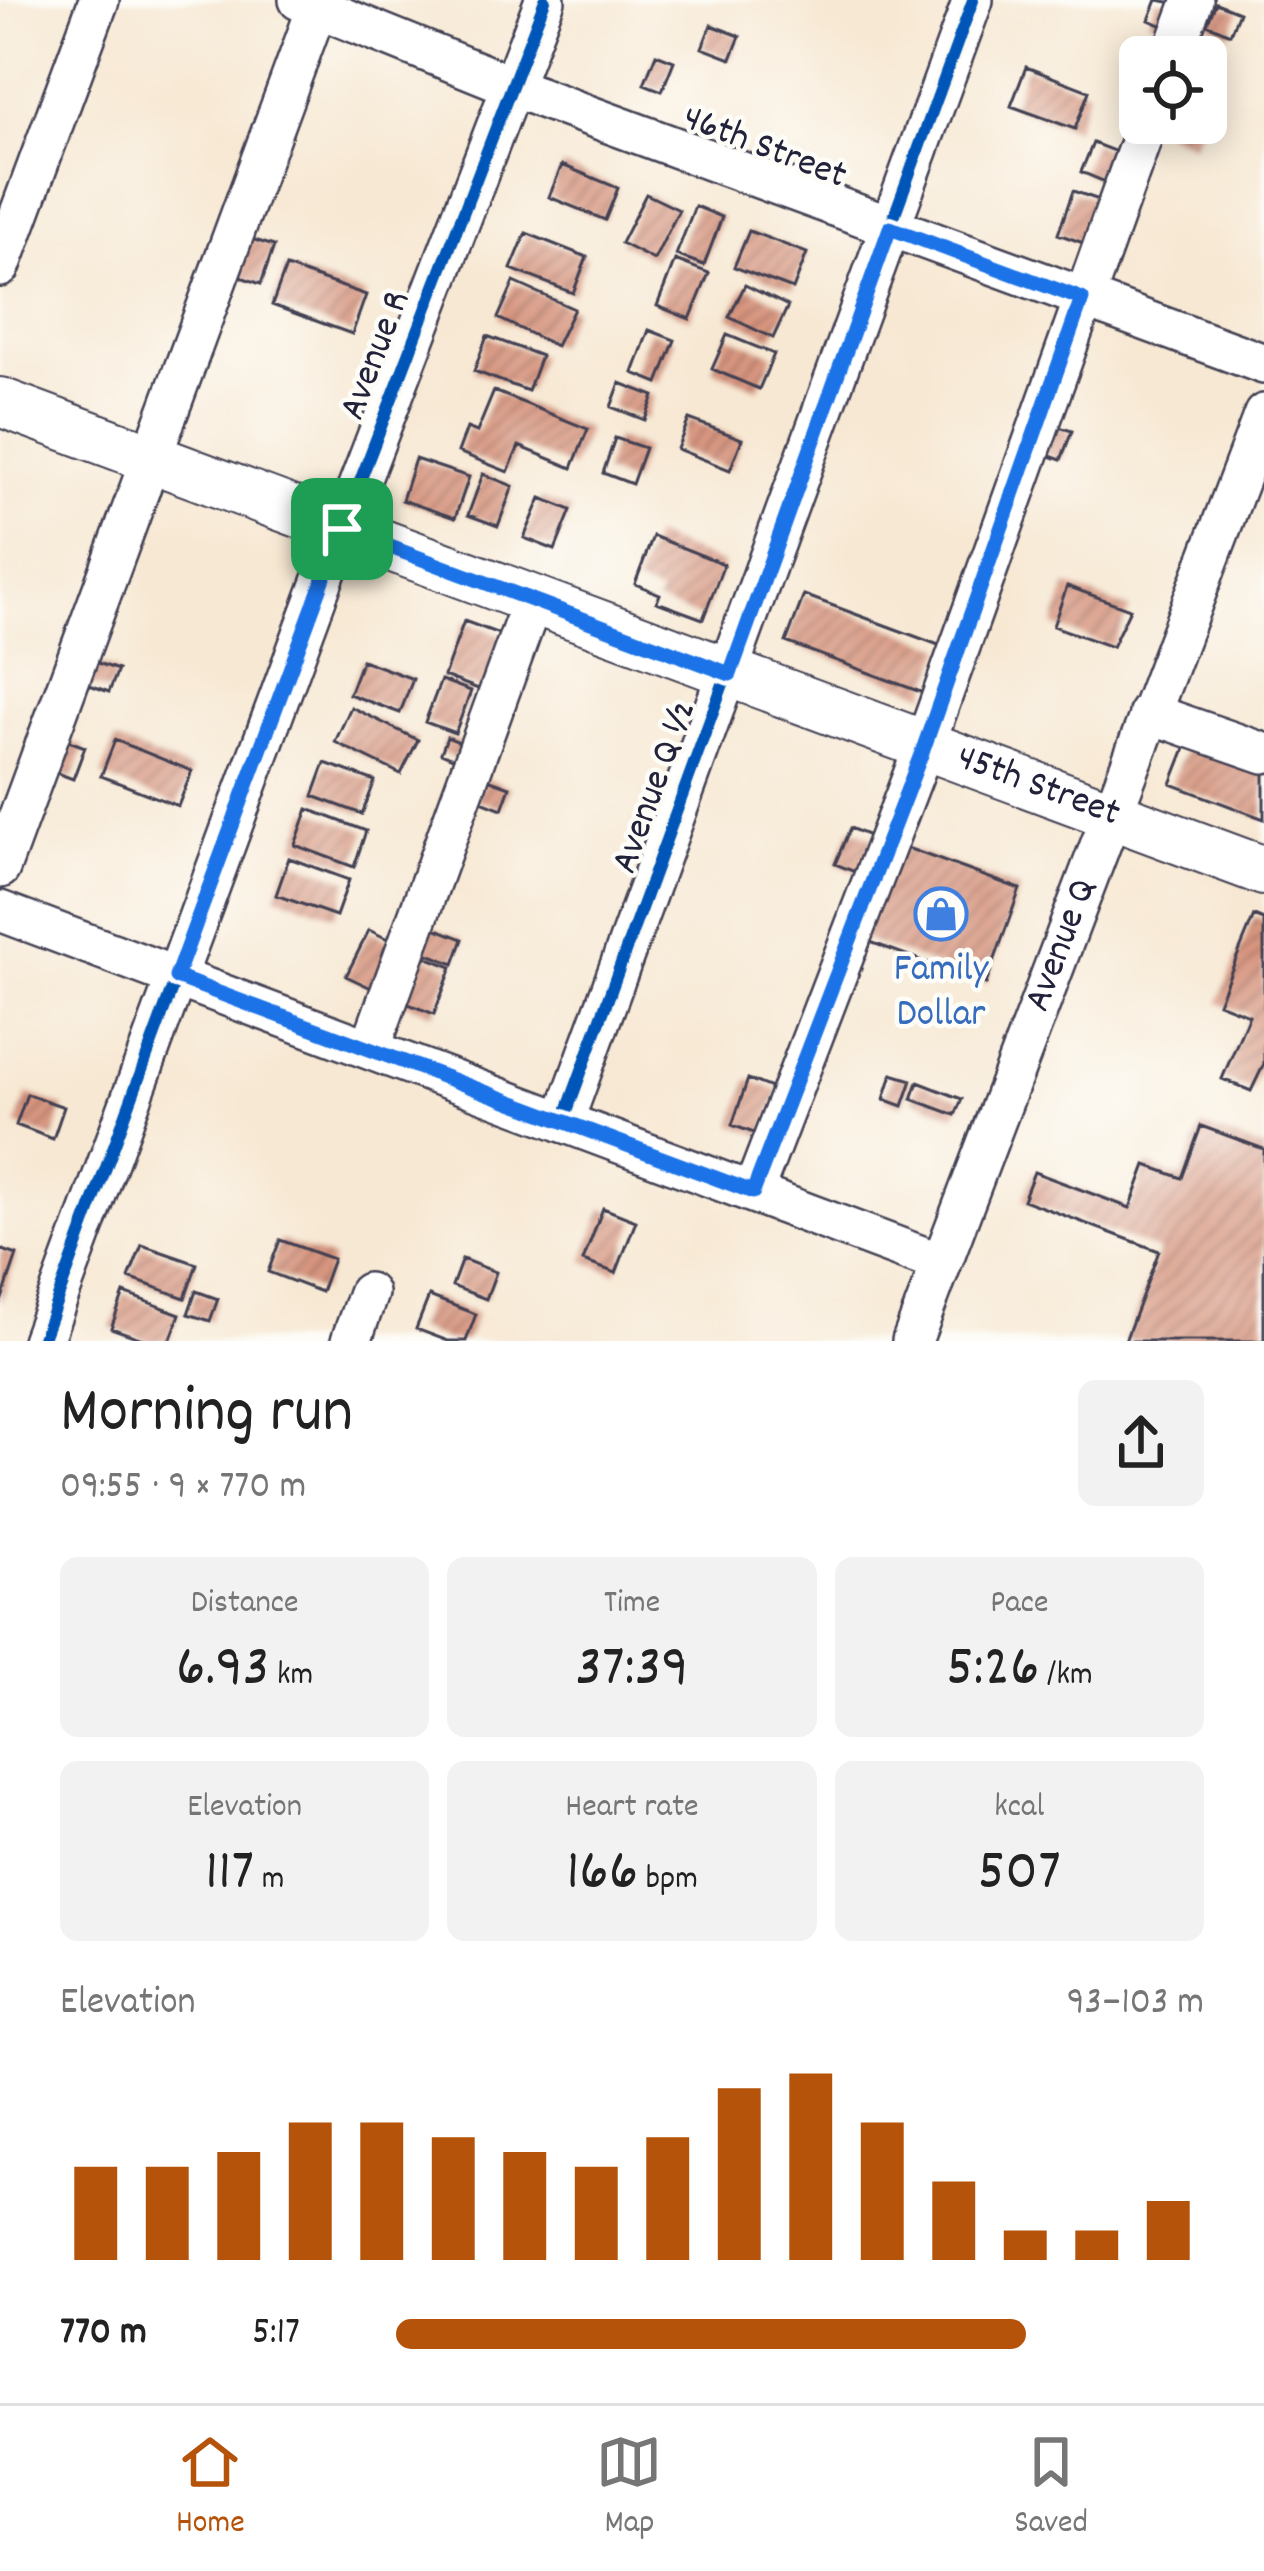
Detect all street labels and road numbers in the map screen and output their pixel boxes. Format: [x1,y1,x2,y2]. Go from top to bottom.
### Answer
street label: 46th Street [674,93,854,205]
street label: Avenue R [327,283,427,429]
street label: Avenue Q ½ [599,694,713,882]
street label: 45th Street [948,732,1127,842]
street label: Avenue Q [1012,871,1112,1020]

